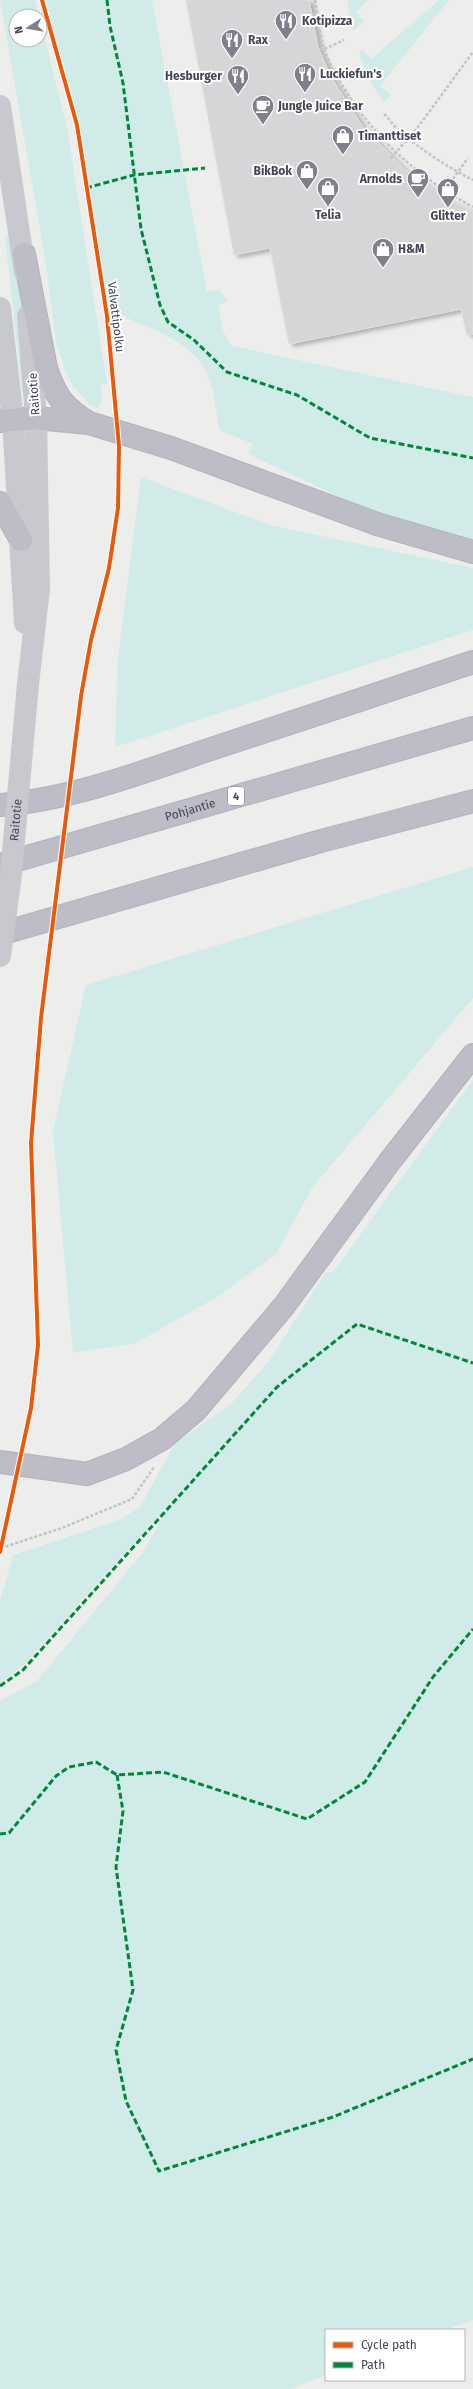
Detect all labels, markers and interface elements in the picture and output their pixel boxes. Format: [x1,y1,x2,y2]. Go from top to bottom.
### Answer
north arrow [8,8,48,48]
restaurant icon: Kotipizza [273,8,299,41]
place label: Kotipizza [302,14,353,28]
text: N [12,25,26,35]
restaurant icon: Rax [219,27,245,60]
place label: Rax [248,33,269,47]
restaurant icon: Luckiefun's [292,61,318,94]
restaurant icon: Hesburger [225,63,251,96]
place label: Luckiefun's [320,67,382,81]
place label: Hesburger [165,69,222,83]
cafe icon: Jungle Juice Bar [250,93,276,126]
place label: Jungle Juice Bar [277,99,363,113]
shop icon: Timanttiset [330,123,356,156]
place label: Timanttiset [358,129,422,143]
shop icon: BikBok [294,158,320,191]
place label: BikBok [254,164,292,178]
cafe icon: Arnolds [405,166,431,199]
place label: Arnolds [359,172,402,186]
shop icon: Telia [315,175,341,208]
shop icon: Glitter [435,176,461,209]
place label: Telia [315,208,341,222]
place label: Glitter [430,209,466,223]
shop icon: H&M [370,236,396,269]
place label: H&M [398,242,425,256]
street label: Valvattipolku [105,281,127,353]
street label: Raitotie [26,372,42,416]
road number: 4 [228,787,244,805]
street label: Pohjantie [163,796,217,824]
street label: Raitotie [7,798,25,842]
legend [325,2329,465,2381]
text: Cycle path [361,2338,417,2352]
text: Path [361,2358,385,2372]

